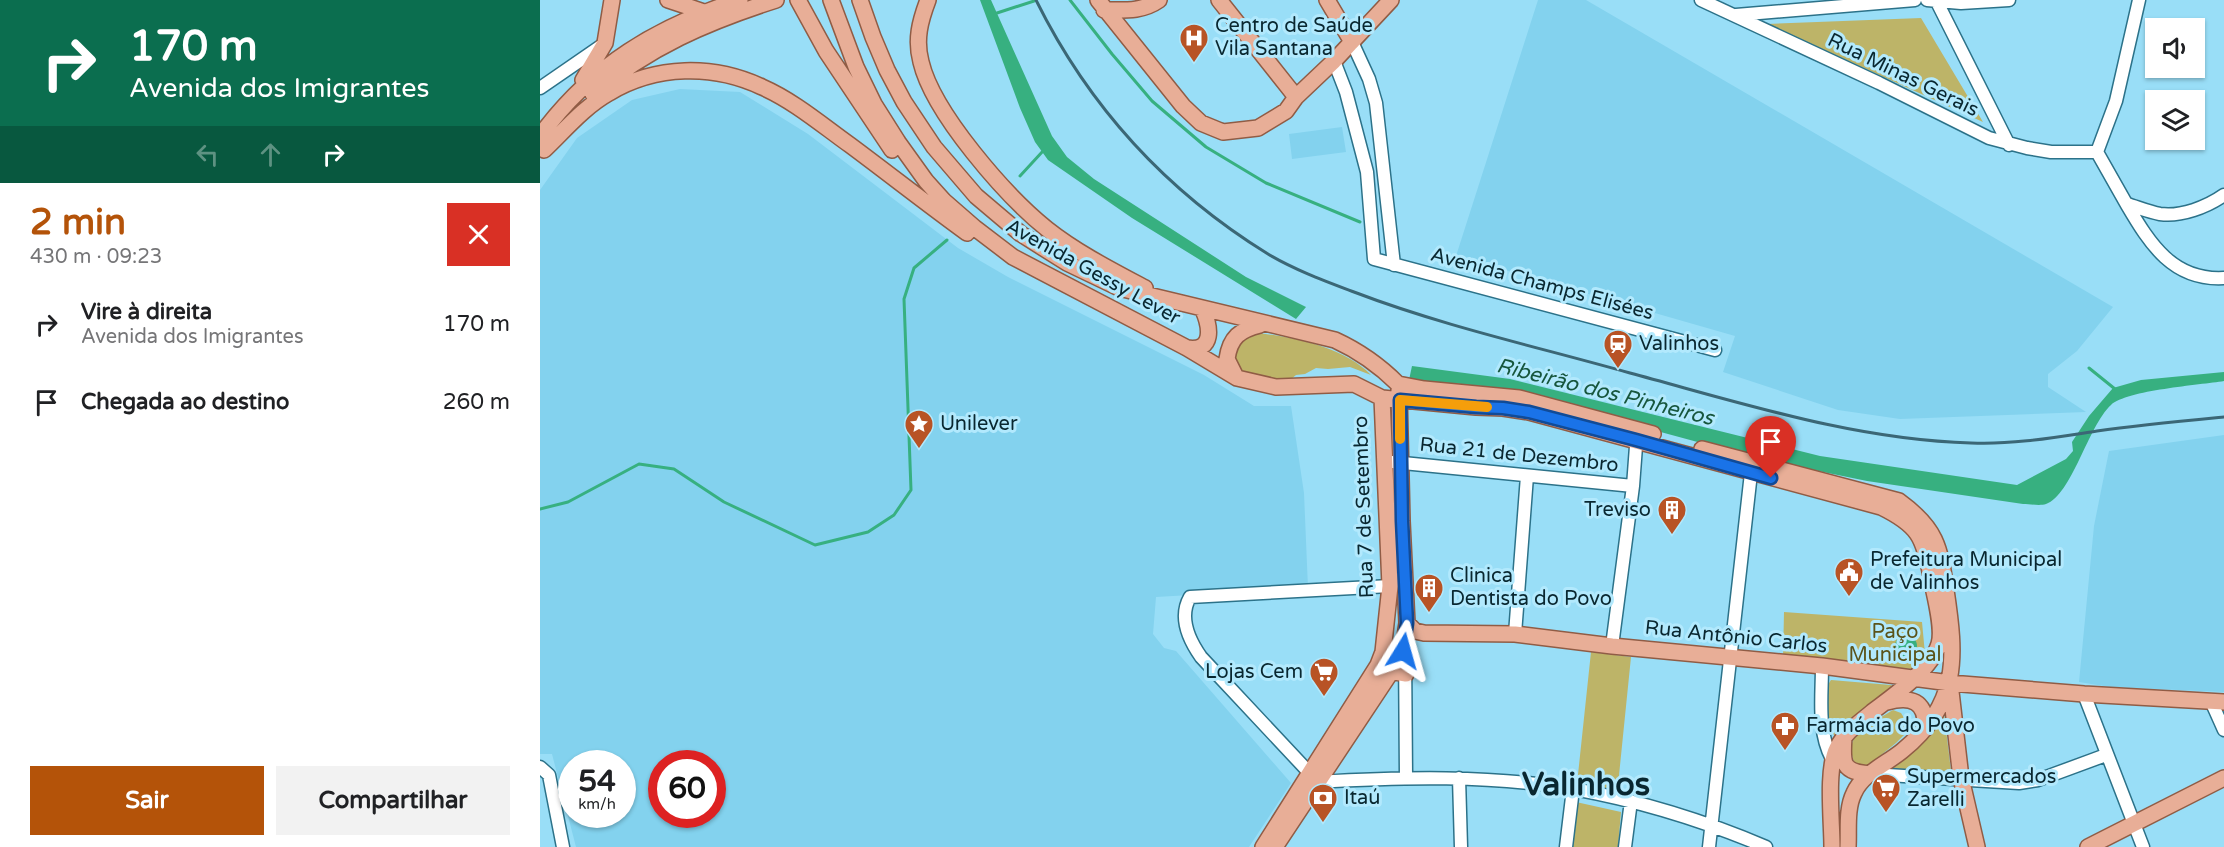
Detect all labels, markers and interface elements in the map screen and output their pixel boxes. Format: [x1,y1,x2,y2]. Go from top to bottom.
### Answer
place label: Centro de Saúde Vila Santana [1215,14,1373,61]
map controls [2145,18,2205,150]
button: sound [2145,18,2205,78]
text: 170 m [129,21,258,72]
hospital icon: Centro de Saúde Vila Santana [1178,22,1210,64]
icon: right [30,24,108,102]
street label: Rua Minas Gerais [1824,28,1982,122]
text: Avenida dos Imigrantes [129,72,429,105]
button: layers [2145,90,2205,150]
icon: left [191,138,224,171]
icon: ahead [254,138,287,171]
icon: right [317,138,350,171]
text: 2 min [30,201,126,244]
button: close [447,203,510,266]
street label: Avenida Gessy Lever [1002,214,1185,330]
street label: Avenida Champs Elisées [1428,243,1656,325]
text: 430 m · 09:23 [30,245,162,269]
text: Vire à direita [81,299,212,325]
icon: right [30,308,63,341]
text: 170 m [443,311,510,337]
text: Avenida dos Imigrantes [81,325,304,349]
station icon: Valinhos [1602,328,1634,370]
place label: Valinhos [1639,332,1719,356]
water label: Ribeirão dos Pinheiros [1494,353,1718,432]
icon: arrive [30,386,63,419]
text: Chegada ao destino [81,389,289,415]
text: 260 m [443,389,510,415]
place icon: Unilever [903,408,935,450]
place label: Unilever [940,412,1018,436]
street label: Rua 7 de Setembro [1349,415,1379,599]
pin [1745,416,1796,478]
icon: arrive [1754,425,1787,458]
street label: Rua 21 de Dezembro [1418,433,1620,477]
building icon: Treviso [1656,494,1688,536]
place label: Treviso [1584,498,1651,522]
place label: Prefeitura Municipal de Valinhos [1870,548,2062,595]
public building icon: Prefeitura Municipal de Valinhos [1833,556,1865,598]
place label: Clinica Dentista do Povo [1450,564,1612,611]
building icon: Clinica Dentista do Povo [1413,572,1445,614]
street label: Rua Antônio Carlos [1644,615,1828,659]
position arrow [1371,619,1435,683]
park label: Paço Municipal [1849,620,1941,667]
supermarket icon: Lojas Cem [1308,656,1340,698]
place label: Lojas Cem [1205,660,1303,684]
pharmacy icon: Farmácia do Povo [1769,710,1801,752]
place label: Farmácia do Povo [1806,714,1975,738]
speed limit sign: 60 [648,750,726,828]
text: 54 [578,763,616,800]
place label: Supermercados Zarelli [1907,765,2056,812]
button: Sair [30,766,264,835]
button: Compartilhar [276,766,510,835]
district label: Valinhos [1522,766,1650,804]
supermarket icon: Supermercados Zarelli [1870,772,1902,814]
bank icon: Itaú [1307,782,1339,824]
place label: Itaú [1344,786,1380,810]
text: km/h [578,795,616,813]

